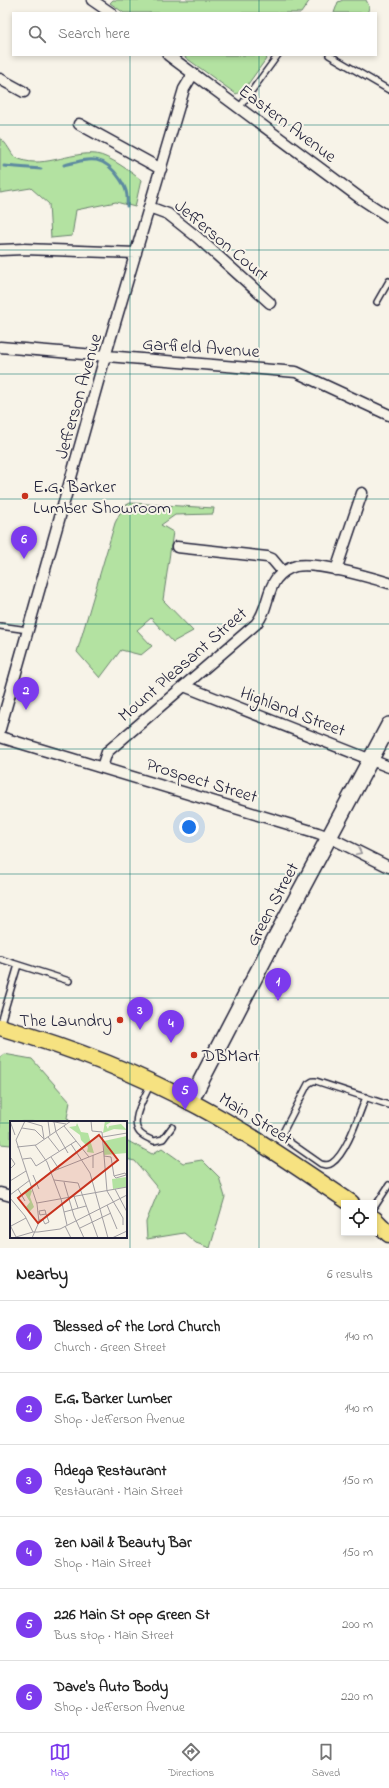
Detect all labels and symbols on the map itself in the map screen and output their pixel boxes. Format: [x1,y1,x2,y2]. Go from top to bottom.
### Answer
street label: Eastern Avenue [232,79,342,171]
street label: Jefferson Court [168,194,274,289]
street label: Jefferson Avenue [50,330,110,462]
street label: Garfield Avenue [141,332,261,366]
place label: E.G. Barker Lumber Showroom [33,475,171,522]
marker: E.G. Barker Lumber Showroom [20,491,30,501]
pin: 6 [11,526,37,559]
street label: Mount Pleasant Street [113,602,254,729]
pin: 2 [13,677,39,710]
street label: Highland Street [235,681,349,746]
street label: Prospect Street [143,753,260,811]
your location [179,817,199,837]
one-way arrow [355,847,362,855]
street label: Green Street [241,858,307,952]
pin: 1 [265,968,291,1001]
pin: 3 [127,997,153,1030]
place label: The Laundry [19,1009,112,1035]
pin: 4 [158,1010,184,1043]
marker: The Laundry [115,1015,125,1025]
place label: DBMart [201,1044,260,1070]
marker: DBMart [189,1050,199,1060]
pin: 5 [172,1077,198,1110]
street label: Main Street [213,1087,297,1153]
inset map [10,1121,127,1238]

